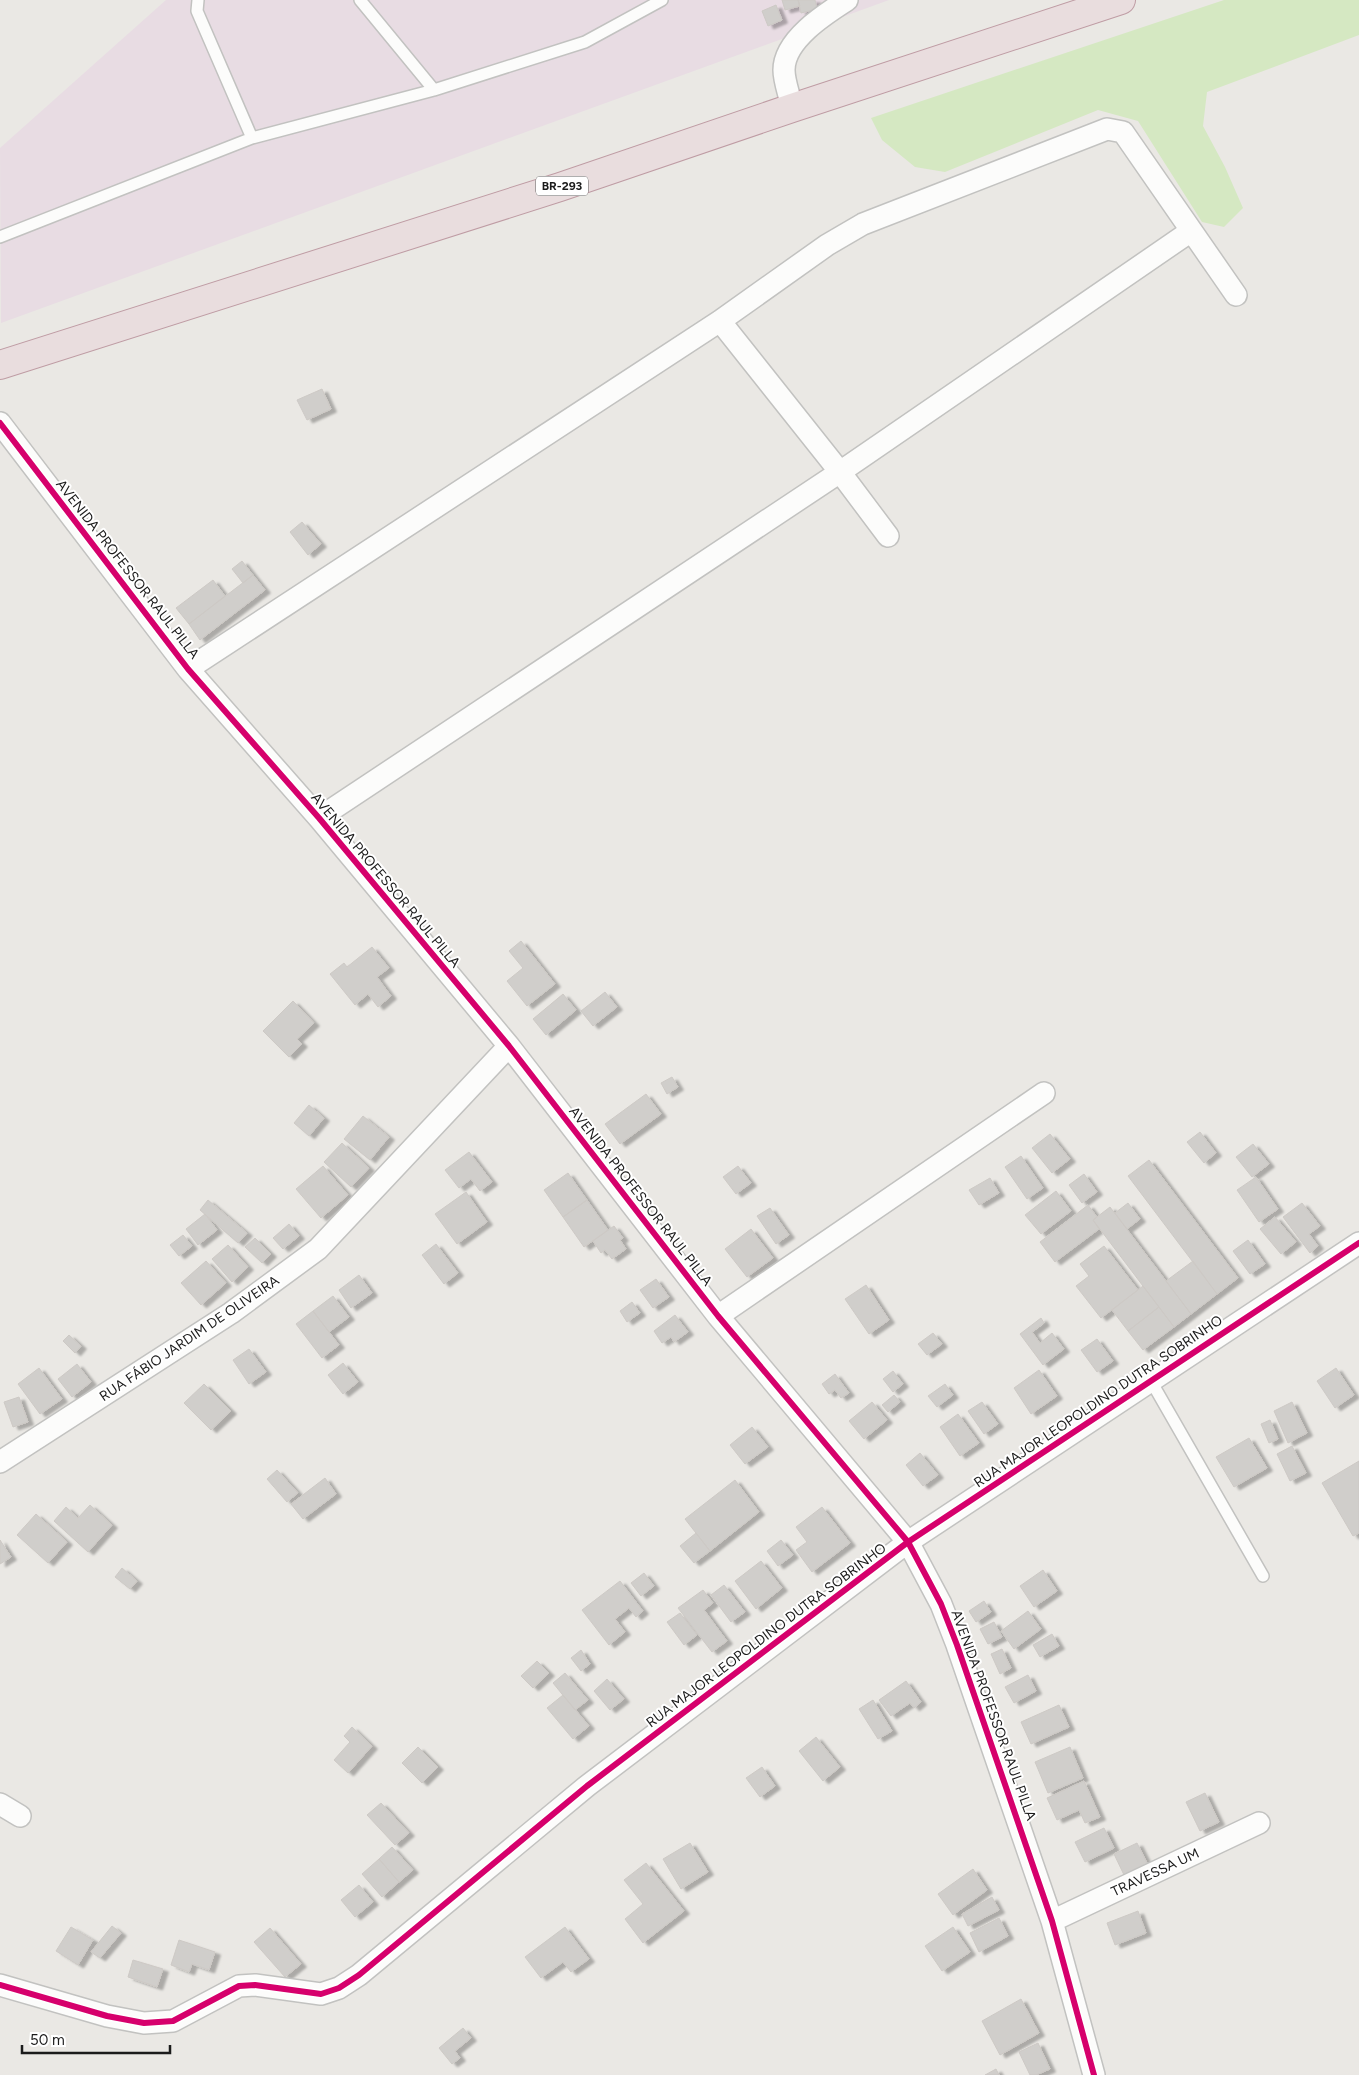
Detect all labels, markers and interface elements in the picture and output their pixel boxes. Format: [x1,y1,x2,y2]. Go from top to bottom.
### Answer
road number: BR-293 [536,177,588,196]
street label: AVENIDA PROFESSOR RAUL PILLA [52,476,203,663]
street label: AVENIDA PROFESSOR RAUL PILLA [307,790,464,972]
street label: AVENIDA PROFESSOR RAUL PILLA [565,1103,716,1290]
street label: RUA FÁBIO JARDIM DE OLIVEIRA [96,1272,283,1405]
street label: RUA MAJOR LEOPOLDINO DUTRA SOBRINHO [971,1311,1226,1491]
street label: RUA MAJOR LEOPOLDINO DUTRA SOBRINHO [643,1539,890,1731]
street label: AVENIDA PROFESSOR RAUL PILLA [947,1608,1040,1823]
street label: TRAVESSA UM [1108,1845,1202,1900]
scale bar [22,2022,170,2054]
text: 50 m [30,2031,65,2049]

